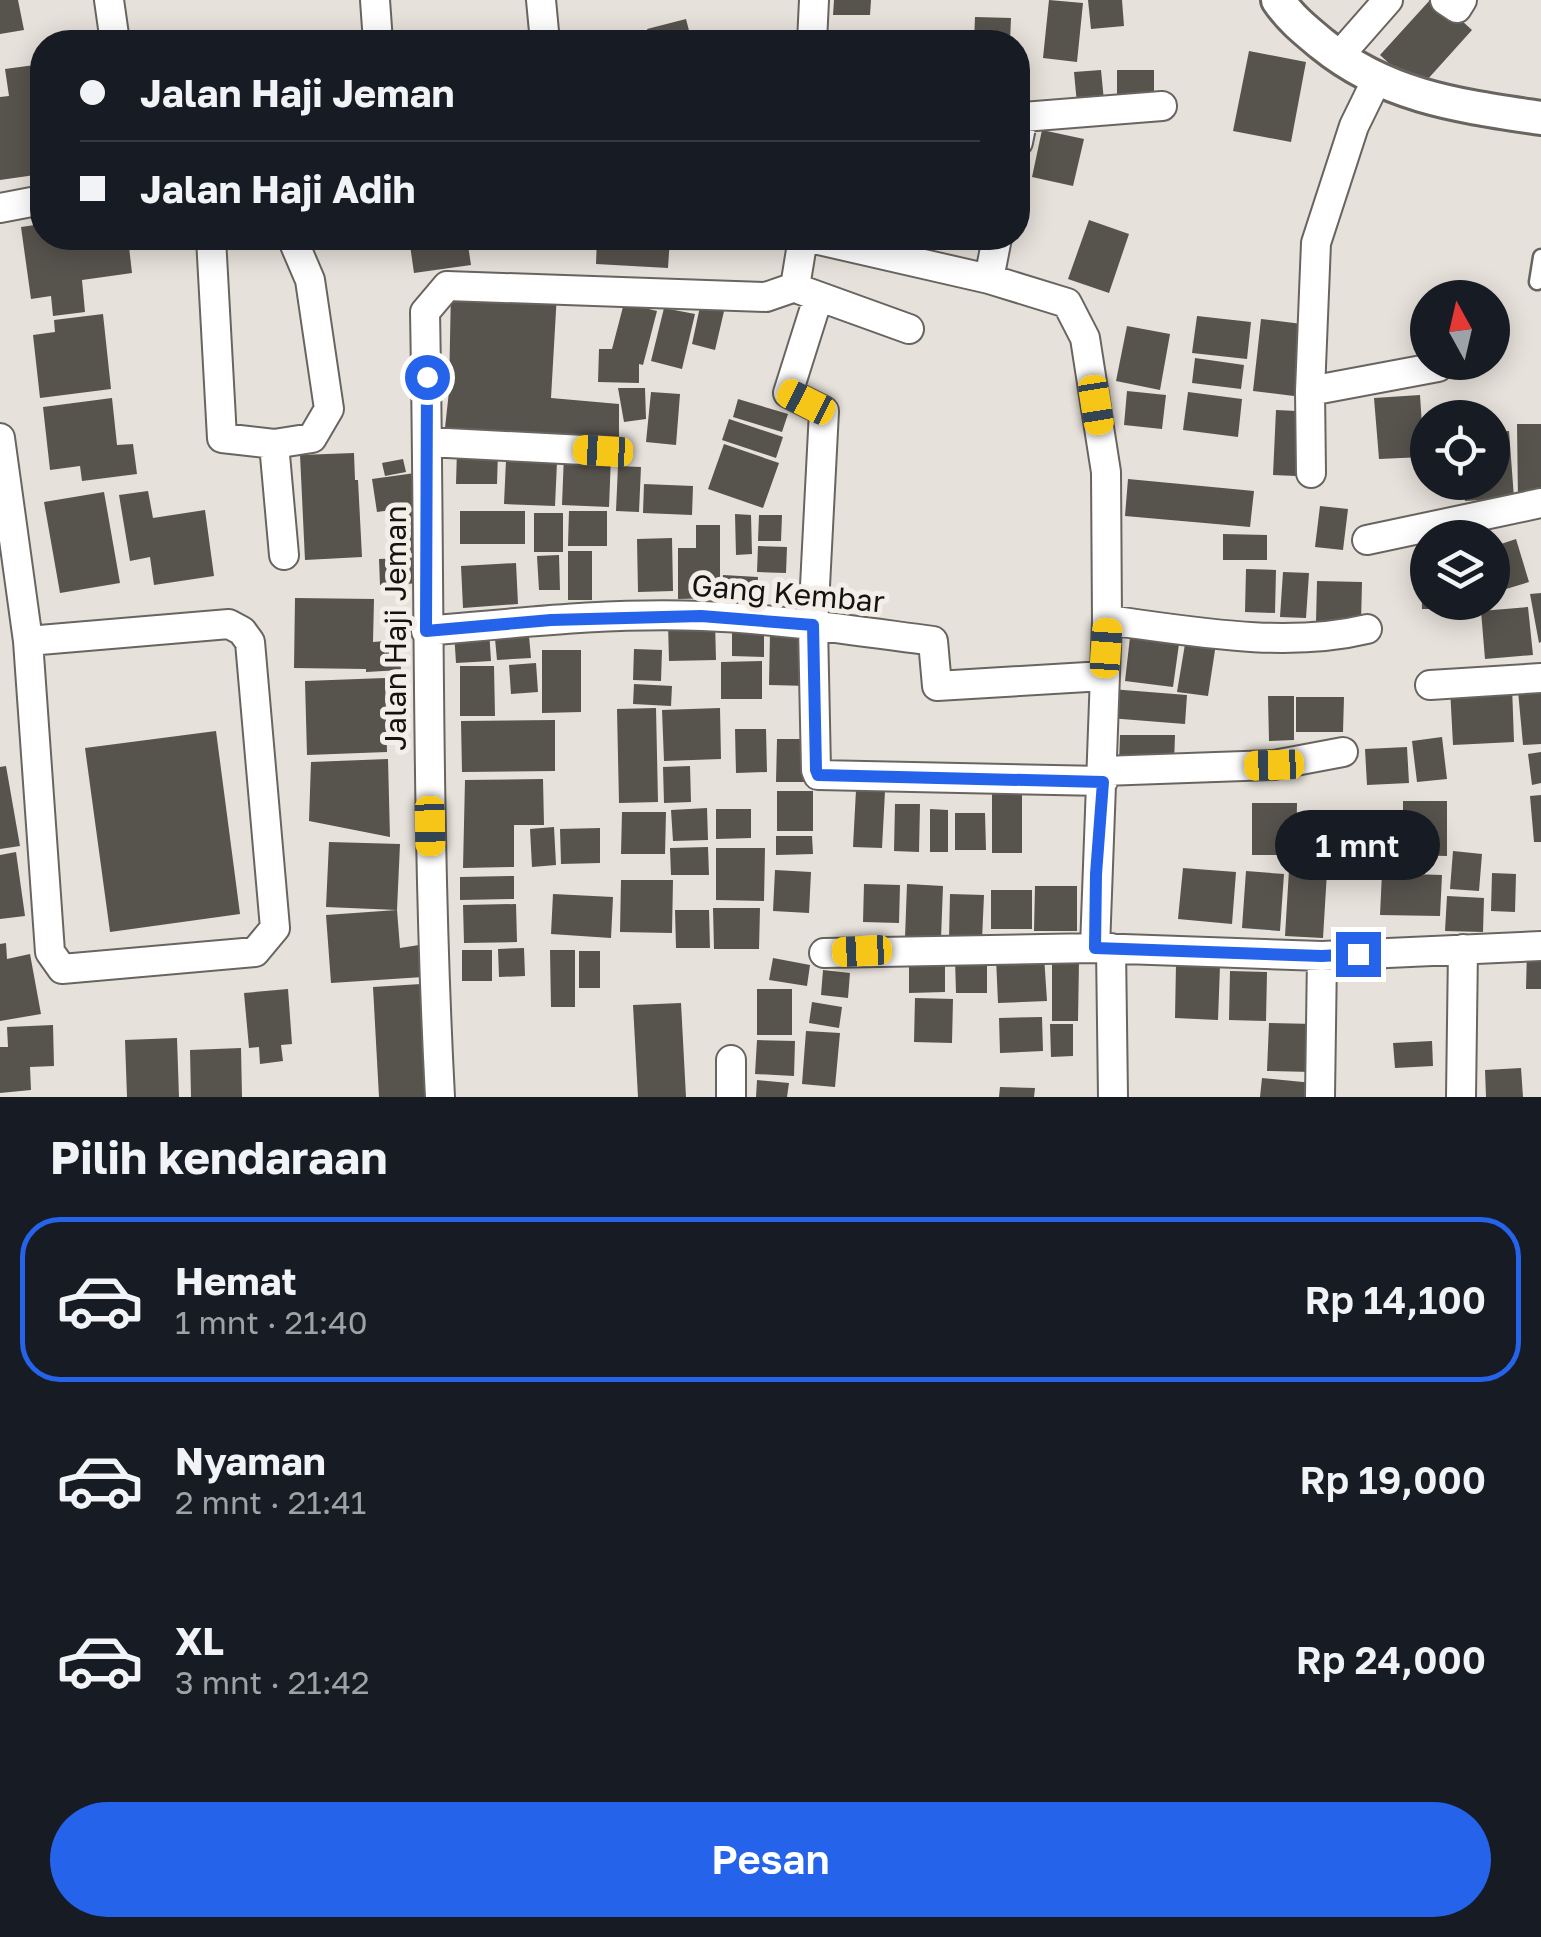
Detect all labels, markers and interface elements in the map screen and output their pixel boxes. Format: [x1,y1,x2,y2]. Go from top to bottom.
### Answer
text: Jalan Haji Jeman [140,70,455,115]
text: Jalan Haji Adih [140,166,416,211]
north arrow [1410,280,1510,380]
map controls [1410,280,1510,620]
route start [405,355,450,400]
car [1076,373,1116,437]
car [772,375,840,429]
button: locate [1410,400,1510,500]
car [572,434,634,468]
street label: Jalan Haji Jeman [377,505,413,751]
button: layers [1410,520,1510,620]
street label: Gang Kembar [690,567,886,619]
car [1089,617,1123,679]
car [1243,749,1305,781]
car [414,796,446,856]
callout: 1 mnt [1276,809,1440,879]
text: 1 mnt [1315,826,1400,864]
route end [1336,932,1381,977]
car [831,934,893,968]
text: Pilih kendaraan [50,1130,387,1184]
icon: car [55,1255,145,1345]
text: Hemat [175,1258,297,1303]
text: Rp 14,100 [1304,1277,1486,1322]
text: 1 mnt · 21:40 [175,1303,368,1341]
icon: car [55,1435,145,1525]
text: Nyaman [175,1438,326,1483]
text: Rp 19,000 [1299,1457,1486,1502]
text: 2 mnt · 21:41 [175,1483,366,1521]
icon: car [55,1615,145,1705]
text: XL [175,1618,224,1663]
text: Rp 24,000 [1296,1637,1486,1682]
text: 3 mnt · 21:42 [175,1663,370,1701]
button: Pesan [50,1802,1491,1917]

